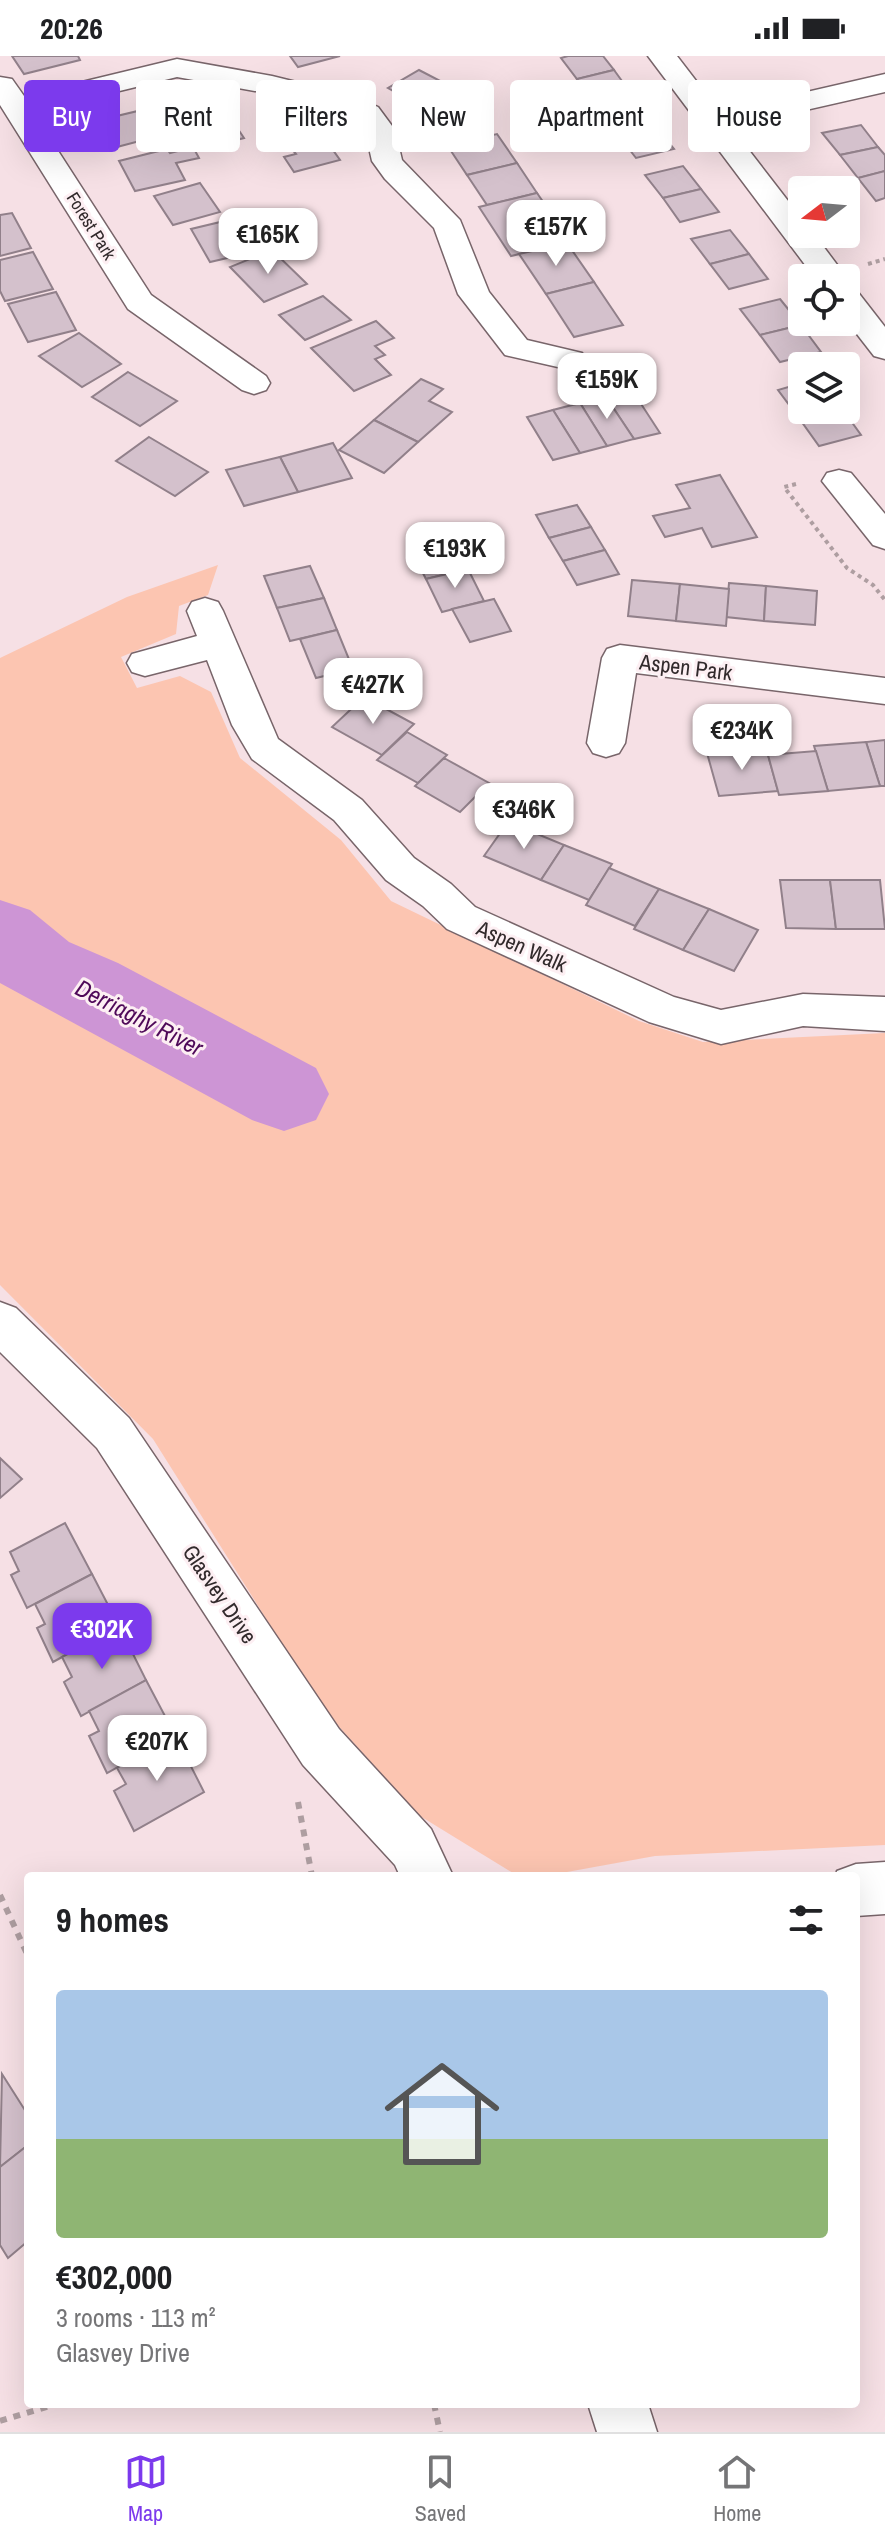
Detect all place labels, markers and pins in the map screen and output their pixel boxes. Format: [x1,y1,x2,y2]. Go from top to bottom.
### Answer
pin: €157K [500,200,612,268]
pin: €165K [212,208,324,276]
pin: €159K [551,353,663,421]
pin: €193K [399,522,511,590]
pin: €427K [317,658,429,726]
pin: €234K [686,704,798,772]
pin: €346K [468,783,580,851]
pin: €302K [46,1603,158,1671]
pin: €207K [101,1715,213,1783]

